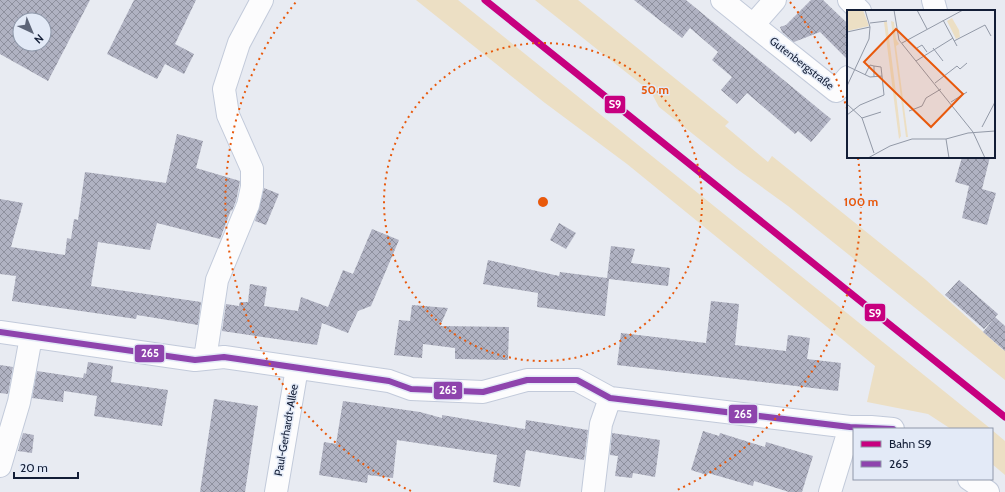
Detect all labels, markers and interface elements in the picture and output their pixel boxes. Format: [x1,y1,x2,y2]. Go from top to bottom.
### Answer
inset map [847,10,995,158]
north arrow [12,12,52,52]
text: N [31,31,47,47]
street label: Gutenbergstraße [767,33,837,93]
text: 50 m [641,82,669,97]
line badge: S9 [604,95,626,114]
text: S9 [609,97,621,111]
text: 100 m [844,194,878,209]
centre of rings [536,195,550,209]
line badge: S9 [864,303,886,322]
text: S9 [869,306,881,320]
line badge: 265 [134,344,165,363]
text: 265 [141,346,159,360]
line badge: 265 [433,381,463,400]
street label: Paul-Gerhardt-Allee [271,383,301,477]
text: 265 [439,383,457,397]
line badge: 265 [728,404,758,424]
text: 265 [734,407,752,421]
legend [853,428,993,480]
text: Bahn S9 [889,436,932,451]
scale bar [14,454,78,480]
text: 265 [889,456,909,471]
text: 20 m [20,460,48,475]

